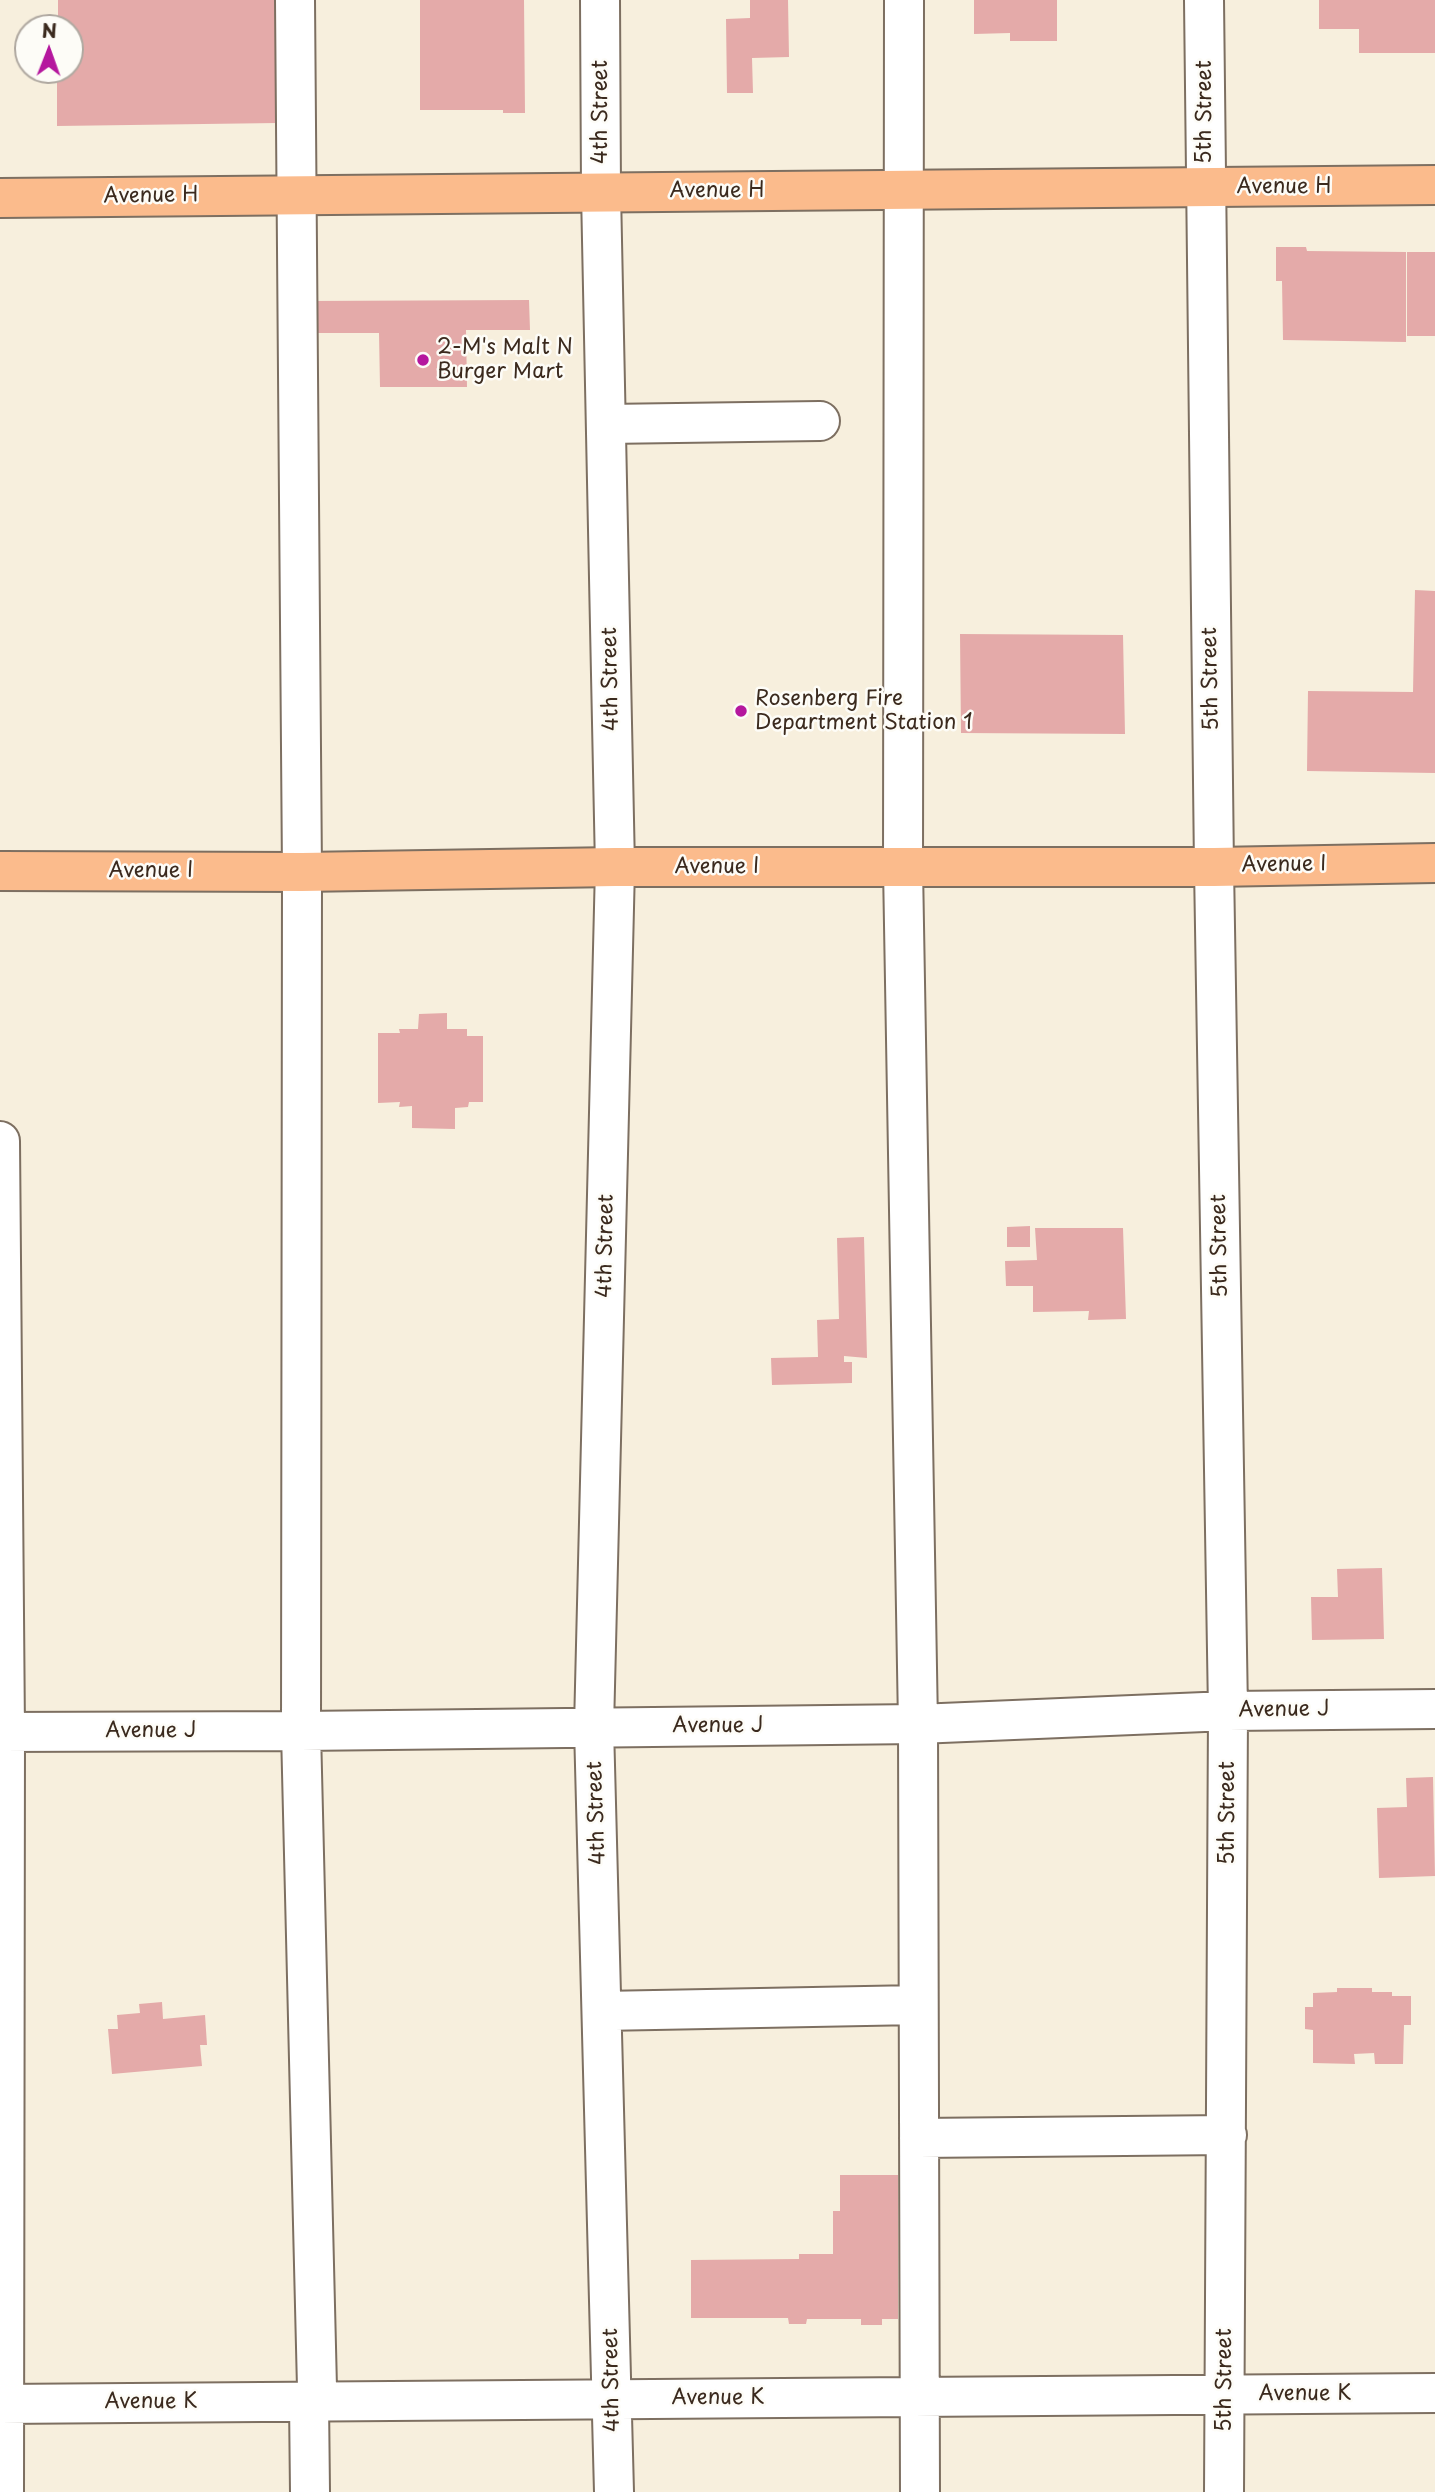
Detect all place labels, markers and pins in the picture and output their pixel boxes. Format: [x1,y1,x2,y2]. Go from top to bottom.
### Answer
place label: 2-M's Malt N Burger Mart [437,335,573,385]
marker: 2-M's Malt N Burger Mart [415,352,431,368]
place label: Rosenberg Fire Department Station 1 [755,686,973,736]
marker: Rosenberg Fire Department Station 1 [733,703,749,719]

